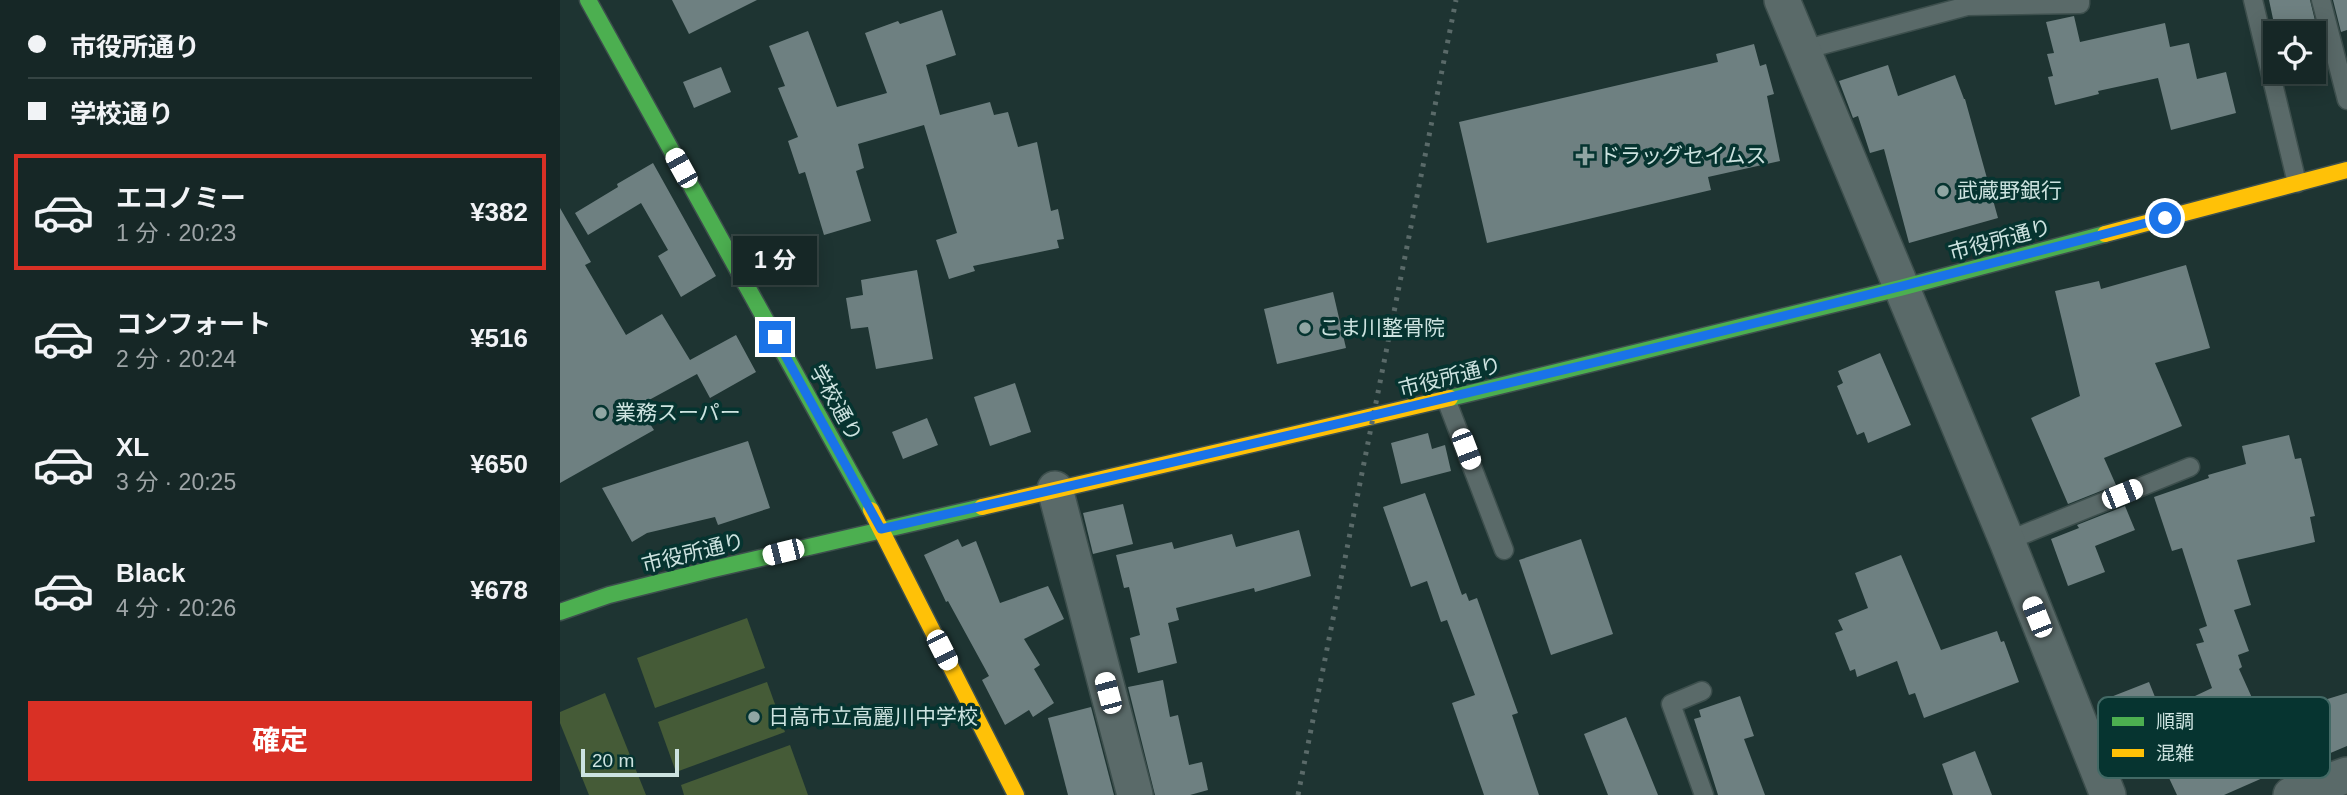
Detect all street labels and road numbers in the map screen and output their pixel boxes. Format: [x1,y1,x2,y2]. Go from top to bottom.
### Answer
street label: 市役所通り [1946,215,2054,264]
street label: 市役所通り [1396,353,1504,400]
street label: 学校通り [806,360,867,445]
street label: 市役所通り [639,529,747,576]

